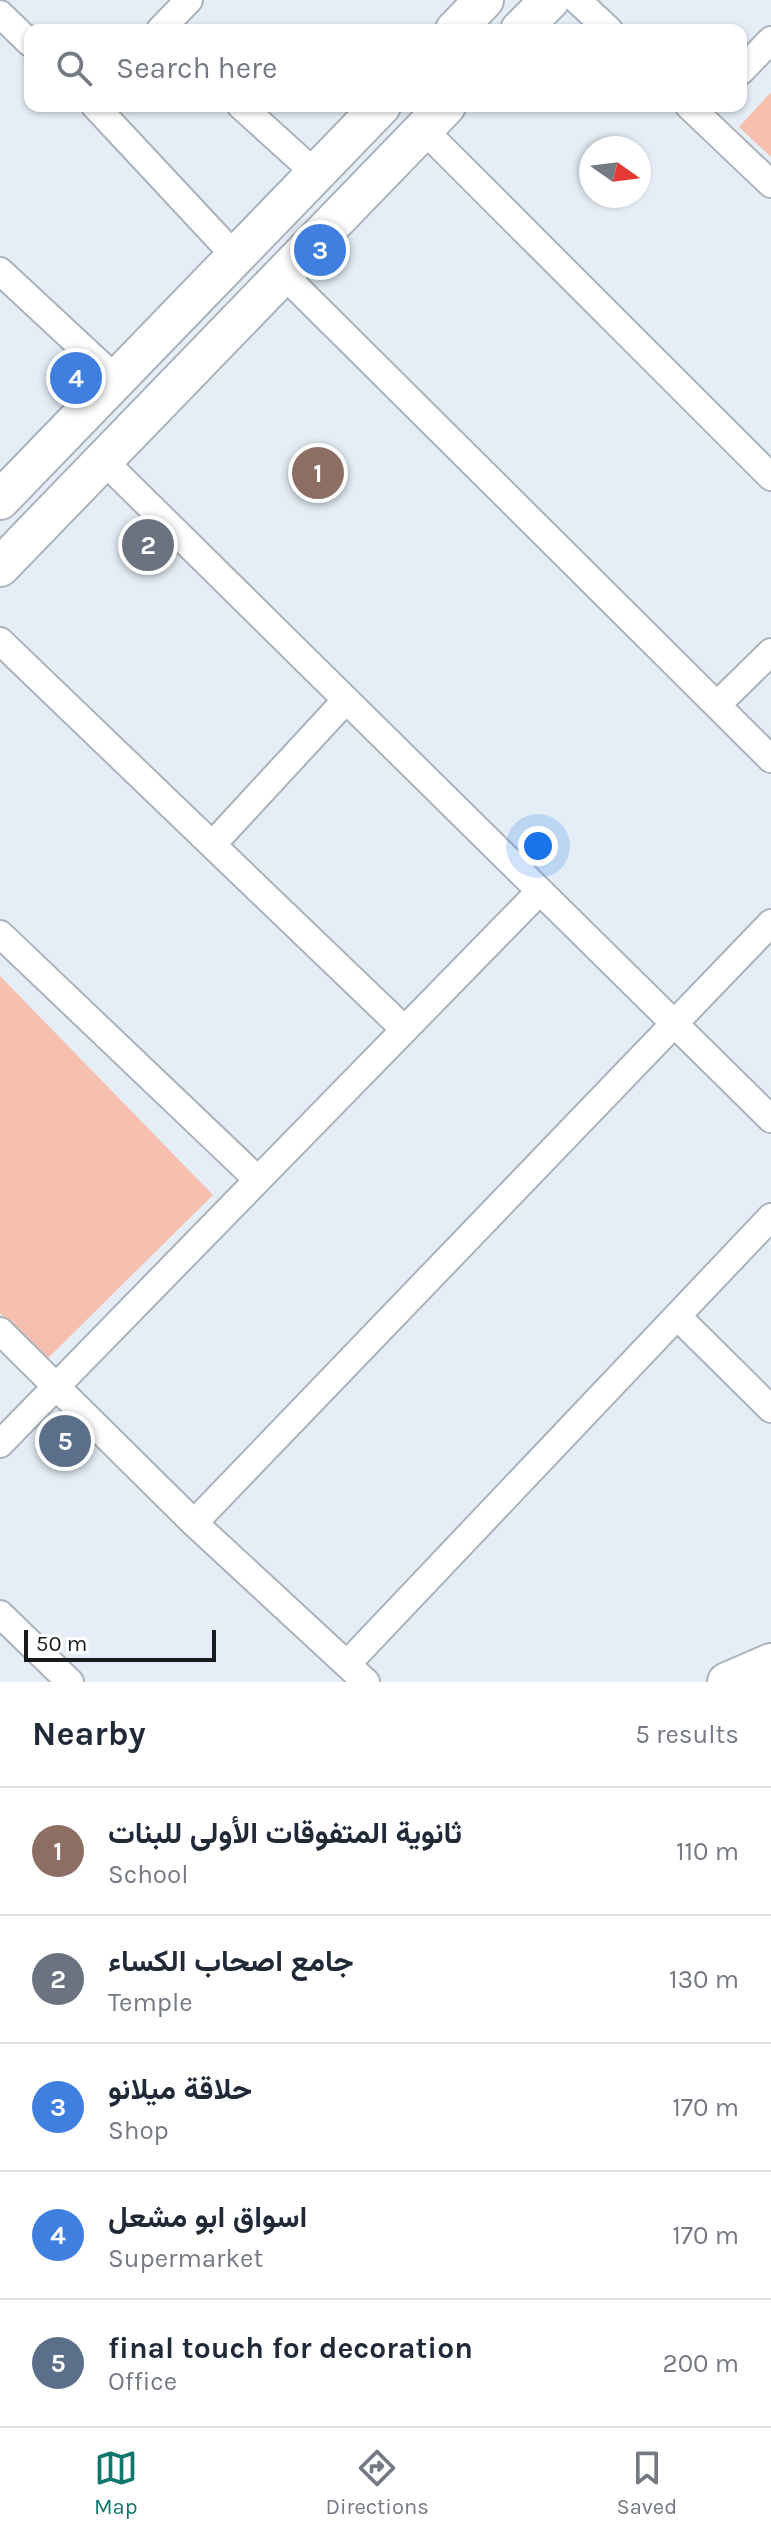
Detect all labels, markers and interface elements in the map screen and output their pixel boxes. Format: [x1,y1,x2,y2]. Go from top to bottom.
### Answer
search box [24,24,747,112]
icon: search [52,46,96,90]
text: Search here [116,50,277,86]
north arrow [579,136,651,208]
pin: 3 [294,220,346,280]
pin: 4 [50,348,102,408]
pin: 1 [292,443,344,503]
pin: 2 [122,515,174,575]
your location [518,826,558,866]
pin: 5 [39,1411,91,1471]
scale bar [24,1626,216,1662]
text: 50 m [36,1631,87,1657]
text: Nearby [32,1714,146,1754]
text: 5 results [635,1719,739,1750]
text: ثانوية المتفوقات الأولى للبنات [108,1815,462,1851]
text: 1 [53,1836,63,1867]
text: 110 m [676,1836,739,1867]
text: School [108,1859,189,1890]
text: جامع اصحاب الكساء [108,1943,354,1979]
text: 2 [50,1964,66,1995]
text: 130 m [669,1964,739,1995]
text: Temple [108,1987,193,2018]
text: حلاقة ميلانو [108,2071,252,2107]
text: 3 [50,2092,66,2123]
text: 170 m [672,2092,739,2123]
text: Shop [108,2115,169,2146]
text: اسواق ابو مشعل [108,2199,307,2235]
text: 4 [50,2220,66,2251]
text: 170 m [672,2220,739,2251]
text: Supermarket [108,2243,263,2274]
text: final touch for decoration [108,2330,473,2366]
text: 5 [50,2348,66,2379]
text: 200 m [663,2348,739,2379]
text: Office [108,2366,177,2397]
tab: Map [94,2446,138,2520]
tab: Directions [325,2446,429,2520]
tab: Saved [616,2446,677,2520]

